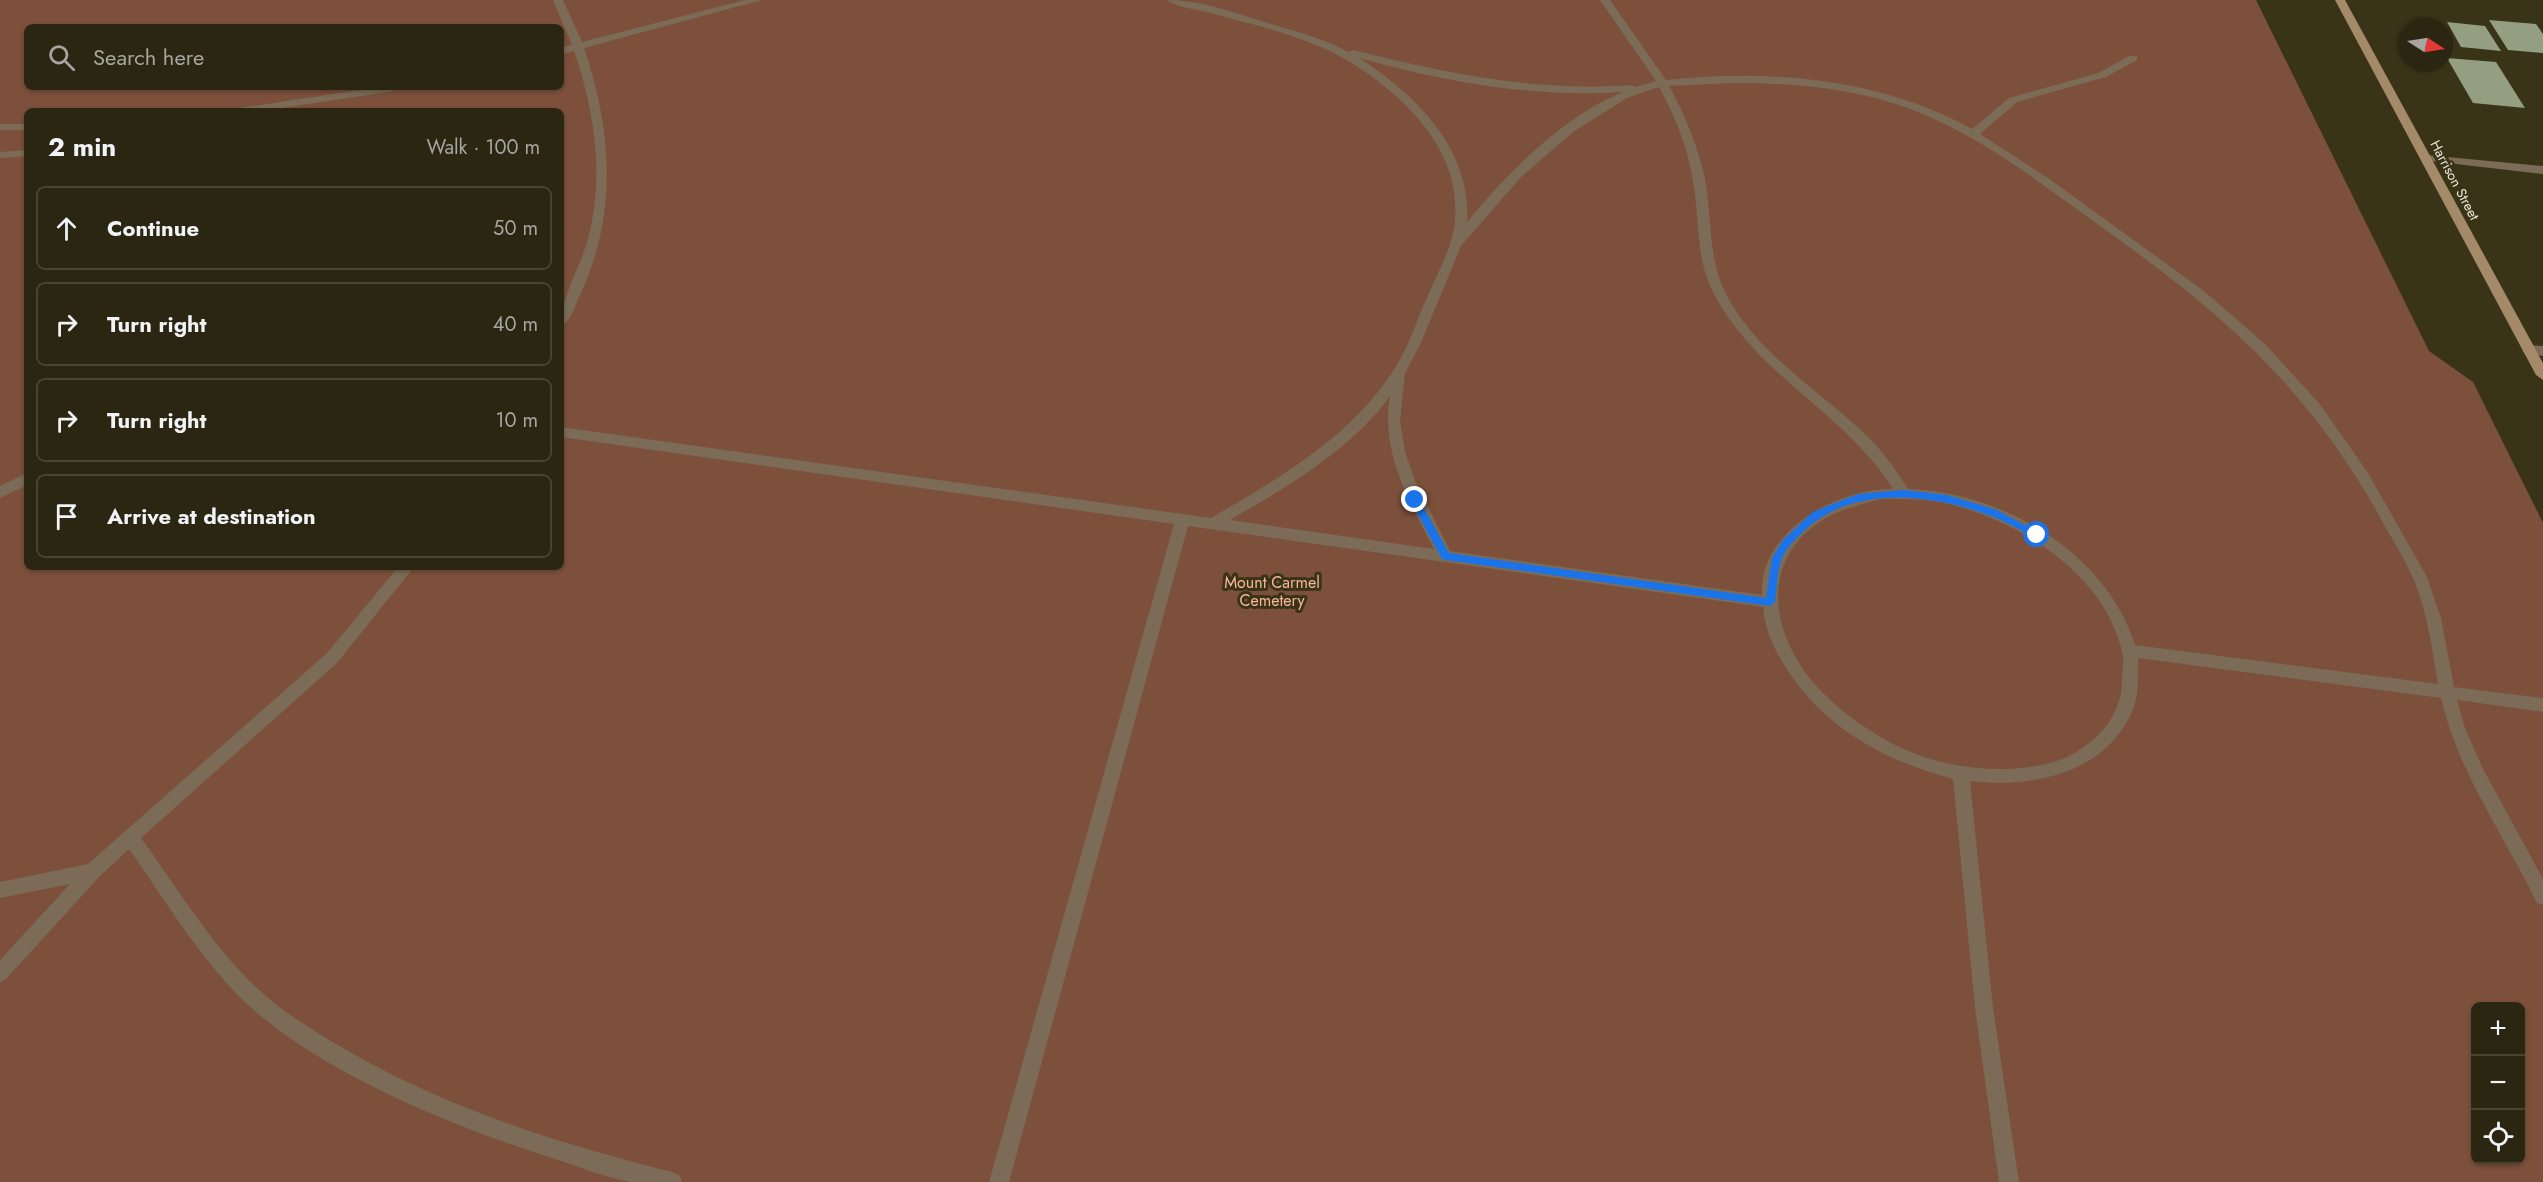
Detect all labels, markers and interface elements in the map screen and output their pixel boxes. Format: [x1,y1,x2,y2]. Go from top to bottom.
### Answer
north arrow [2399,18,2453,72]
search box [24,24,564,90]
icon: search [45,41,78,74]
text: Search here [93,41,204,73]
text: 2 min [48,128,116,166]
text: Walk · 100 m [427,133,540,162]
street label: Harrison Street [2425,136,2485,224]
icon: ahead [50,212,83,245]
text: Continue [107,212,199,244]
text: 50 m [493,214,538,243]
icon: right [50,308,83,341]
text: Turn right [107,308,207,340]
text: 40 m [493,310,538,339]
icon: right [50,404,83,437]
text: Turn right [107,404,207,436]
text: 10 m [495,406,538,435]
route end [1401,486,1427,512]
icon: arrive [50,500,83,533]
text: Arrive at destination [107,500,316,532]
route start [2023,521,2049,547]
park label: Mount Carmel Cemetery [1224,571,1320,612]
map controls [2471,1002,2525,1164]
button: + [2471,1002,2525,1056]
button: − [2471,1056,2525,1110]
button: locate [2471,1110,2525,1164]

